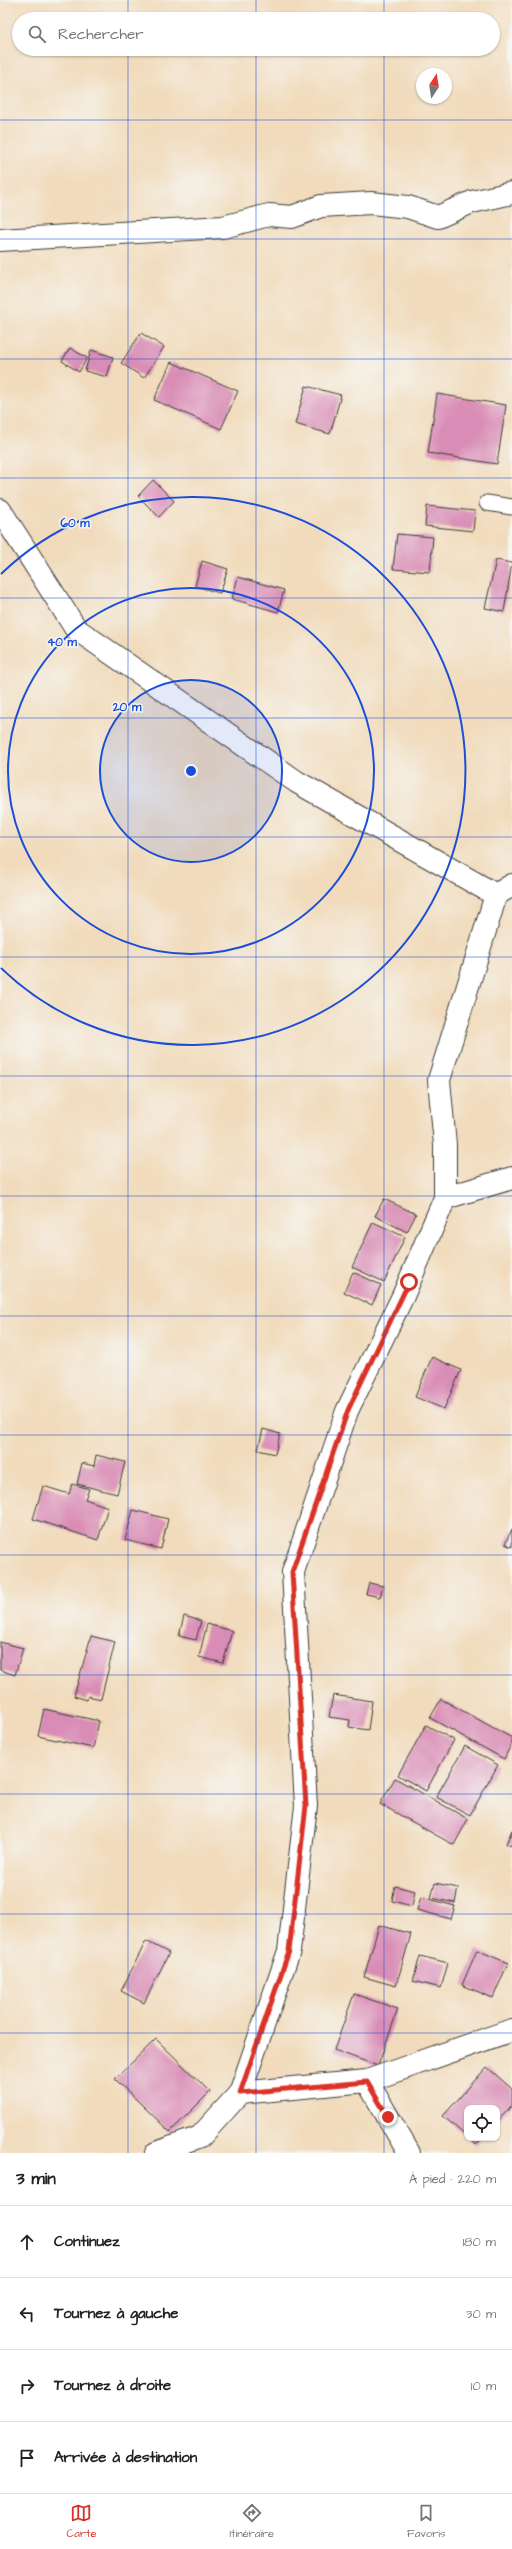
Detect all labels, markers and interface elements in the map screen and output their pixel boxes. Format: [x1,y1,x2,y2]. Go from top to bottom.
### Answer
search box [12,12,500,56]
icon: search [26,23,48,45]
text: Rechercher [58,24,143,45]
north arrow [416,68,452,104]
text: 60 m [60,515,90,532]
text: 40 m [47,634,78,651]
text: 20 m [112,699,142,716]
centre of rings [184,764,198,778]
route start [400,1273,418,1291]
map controls [464,2105,500,2141]
button: locate [464,2105,500,2141]
route end [379,2108,397,2126]
text: 3 min [16,2167,56,2191]
text: À pied · 220 m [409,2170,496,2188]
icon: ahead [16,2231,38,2253]
text: Continuez [54,2231,120,2252]
text: 180 m [462,2233,496,2251]
icon: left [16,2303,38,2325]
text: Tournez à gauche [54,2303,178,2324]
text: 30 m [466,2305,496,2323]
icon: right [16,2375,38,2397]
text: Tournez à droite [54,2375,171,2396]
text: 10 m [471,2377,496,2395]
icon: arrive [16,2447,38,2469]
text: Arrivée à destination [54,2447,197,2468]
tab: Carte [67,2502,96,2541]
tab: Itinéraire [229,2502,274,2541]
tab: Favoris [407,2502,445,2541]

